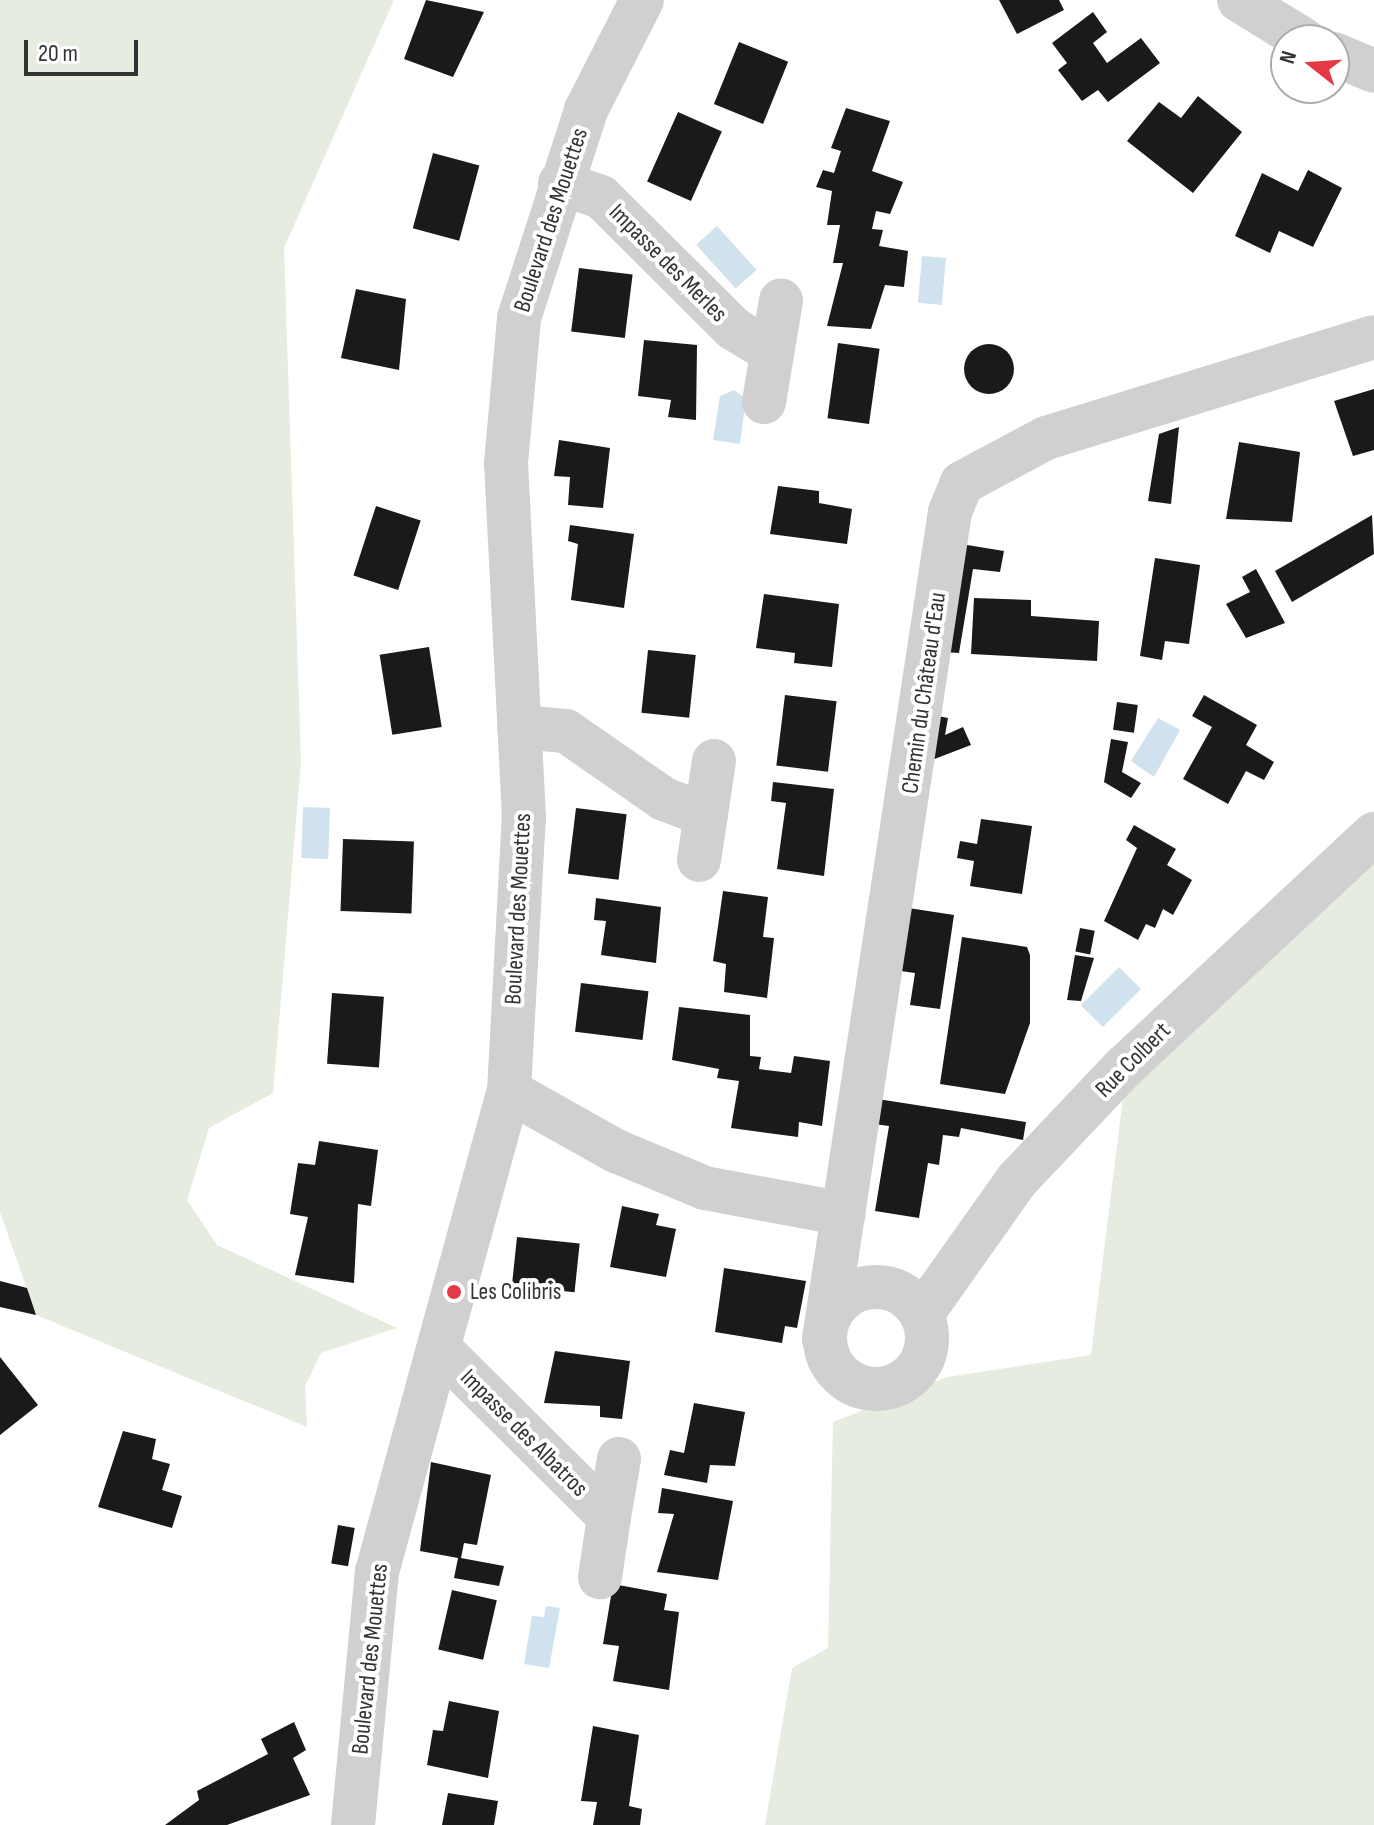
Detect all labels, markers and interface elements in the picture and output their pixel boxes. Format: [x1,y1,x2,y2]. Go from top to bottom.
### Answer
scale bar [28,24,142,74]
north arrow [1270,24,1350,104]
text: 20 m [38,39,78,68]
text: N [1274,48,1303,67]
street label: Boulevard des Mouettes [508,124,594,316]
street label: Impasse des Merles [603,198,733,328]
street label: Chemin du Château d'Eau [896,590,952,796]
street label: Boulevard des Mouettes [499,813,537,1005]
street label: Rue Colbert [1089,1016,1177,1104]
place label: Les Colibris [470,1278,561,1306]
marker: Les Colibris [445,1283,463,1301]
street label: Impasse des Albatros [454,1363,594,1503]
street label: Boulevard des Mouettes [346,1562,394,1756]

